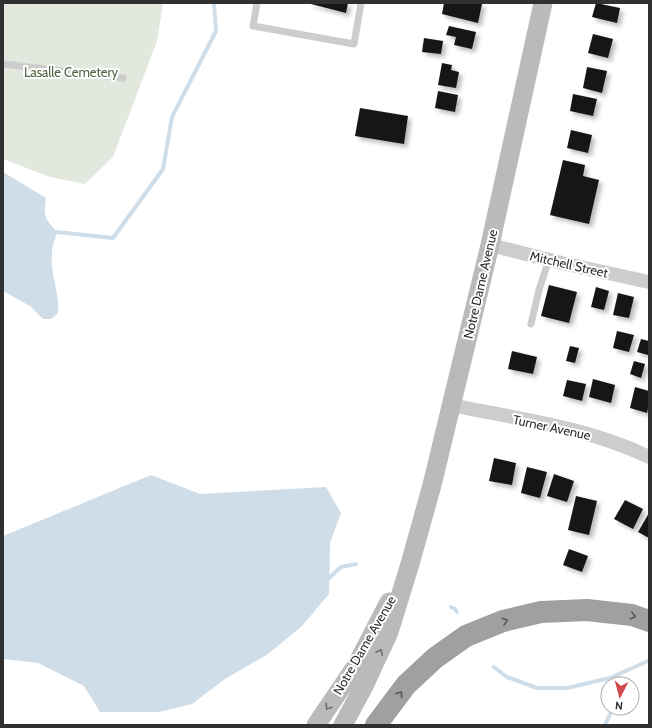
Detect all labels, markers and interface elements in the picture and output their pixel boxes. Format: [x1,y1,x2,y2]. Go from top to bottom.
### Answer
park label: Lasalle Cemetery [24,64,119,80]
street label: Notre Dame Avenue [460,227,500,340]
street label: Mitchell Street [528,247,610,281]
street label: Turner Avenue [512,411,593,443]
street label: Notre Dame Avenue [329,592,399,697]
one-way arrow [630,612,636,620]
one-way arrow [501,617,508,626]
one-way arrow [375,649,383,656]
north arrow [600,676,640,716]
one-way arrow [395,691,402,698]
text: N [614,699,624,713]
one-way arrow [326,703,333,710]

